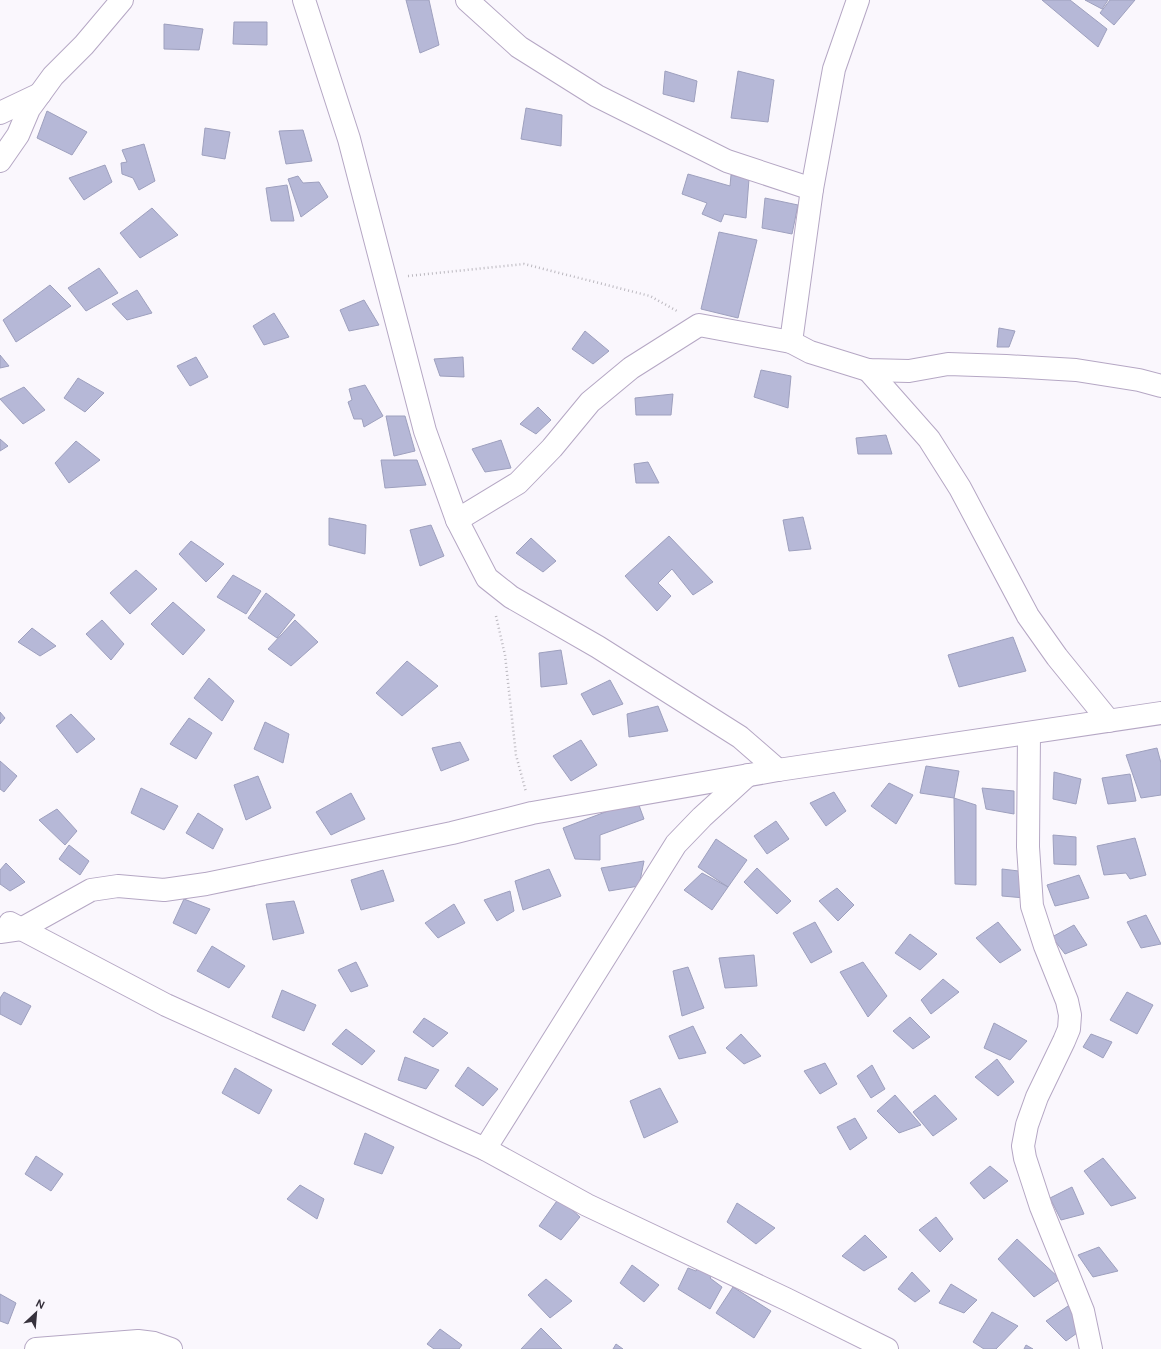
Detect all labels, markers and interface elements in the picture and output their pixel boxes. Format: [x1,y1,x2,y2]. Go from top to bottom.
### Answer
north arrow [16,1293,56,1333]
text: N [34,1296,47,1312]

